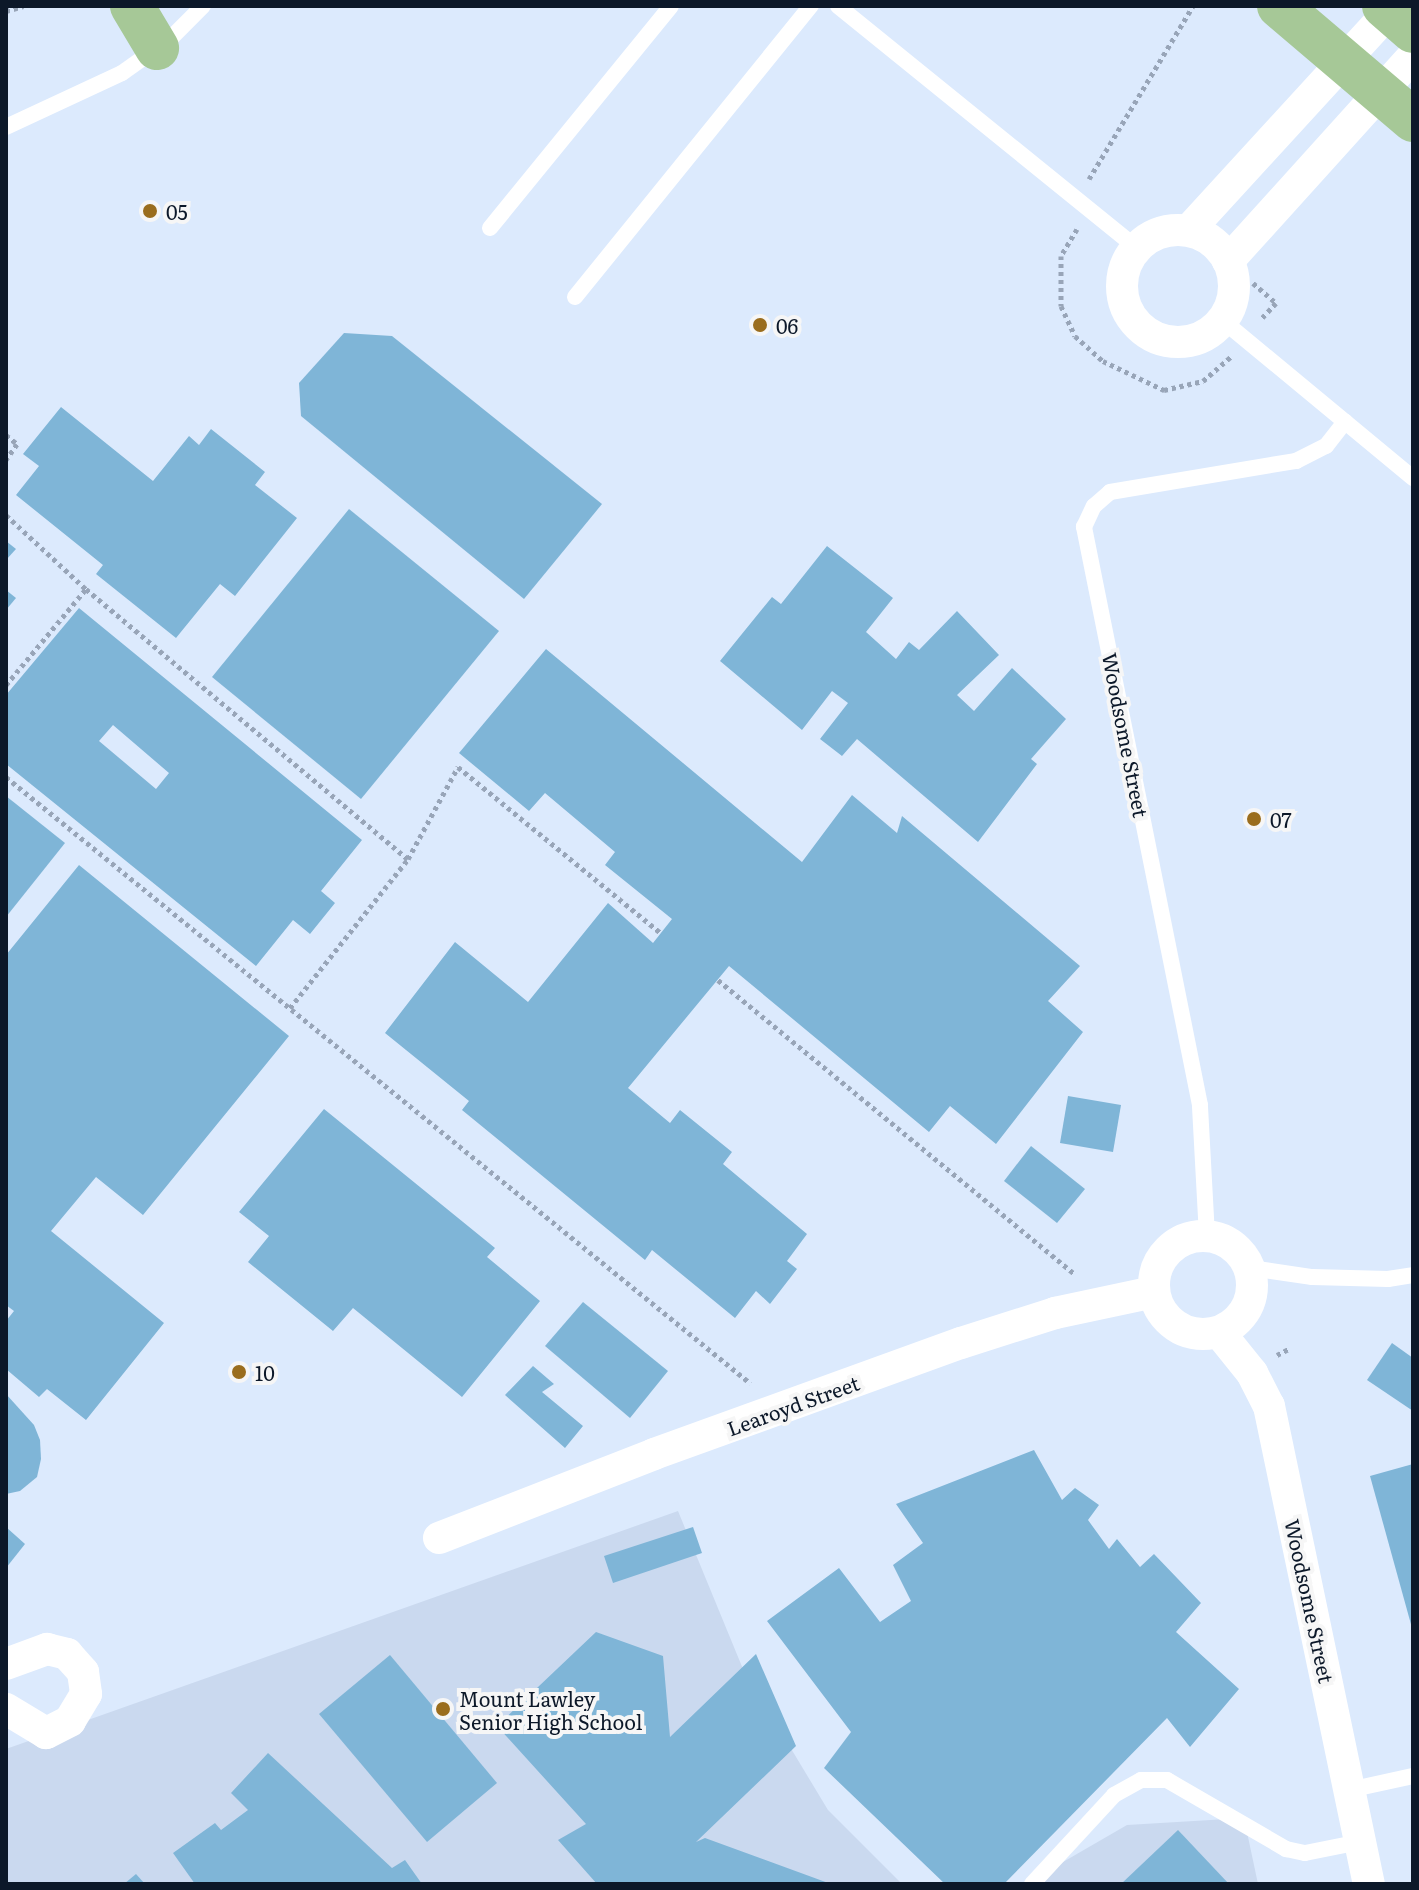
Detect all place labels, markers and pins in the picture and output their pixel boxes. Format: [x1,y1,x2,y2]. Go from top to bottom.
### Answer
place label: 05 [166,199,188,223]
marker: 05 [141,202,159,220]
place label: 06 [776,313,798,337]
marker: 06 [751,316,769,334]
place label: 07 [1270,807,1292,831]
marker: 07 [1245,810,1263,828]
place label: 10 [255,1360,275,1384]
marker: 10 [230,1363,248,1381]
place label: Mount Lawley Senior High School [459,1686,642,1733]
marker: Mount Lawley Senior High School [434,1700,452,1718]

